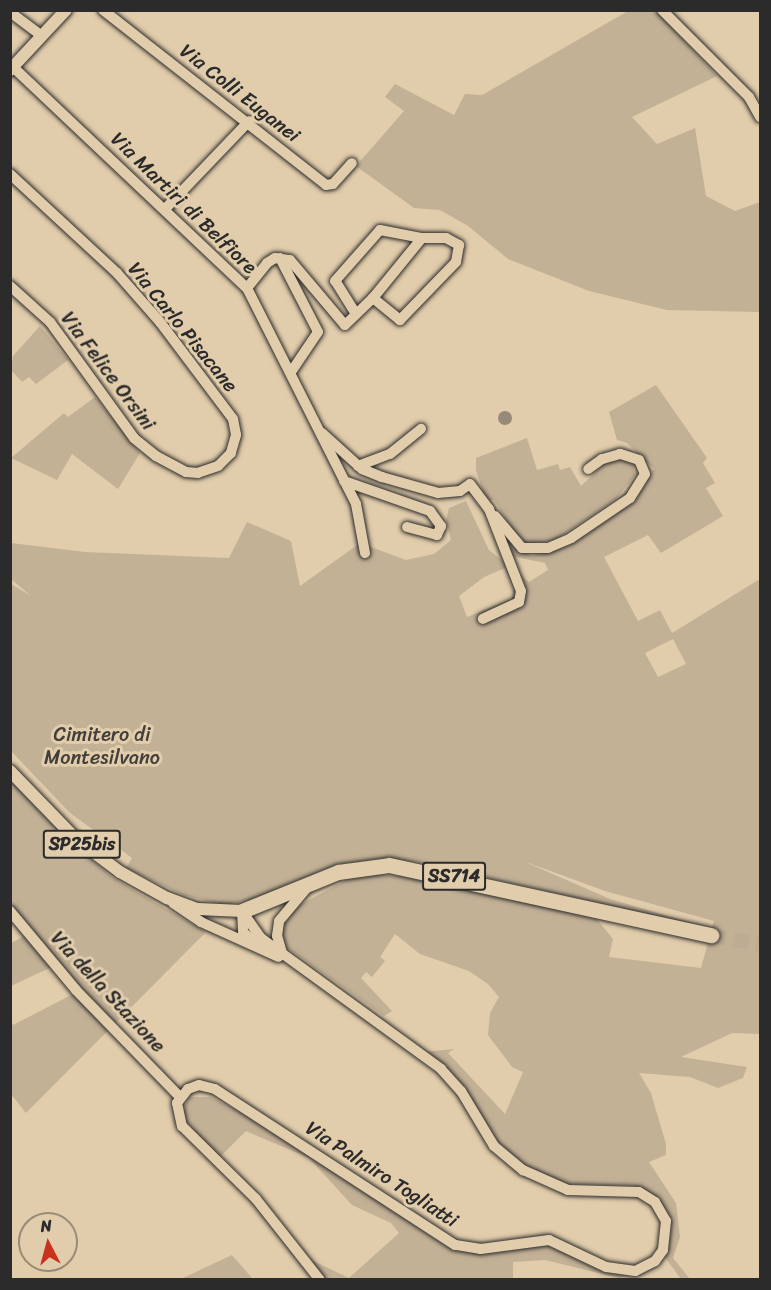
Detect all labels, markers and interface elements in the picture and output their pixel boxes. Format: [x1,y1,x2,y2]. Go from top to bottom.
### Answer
street label: Via Colli Euganei [175,39,305,147]
street label: Via Martiri di Belfiore [106,127,262,279]
street label: Via Carlo Pisacane [123,256,243,398]
street label: Via Felice Orsini [56,307,160,435]
park label: Cimitero di Montesilvano [44,722,160,769]
road number: SP25bis [42,829,122,859]
road number: SS714 [421,861,487,891]
street label: Via della Stazione [46,926,170,1058]
street label: Via Palmiro Togliatti [301,1116,463,1232]
text: N [39,1211,53,1241]
north arrow [18,1212,78,1272]

